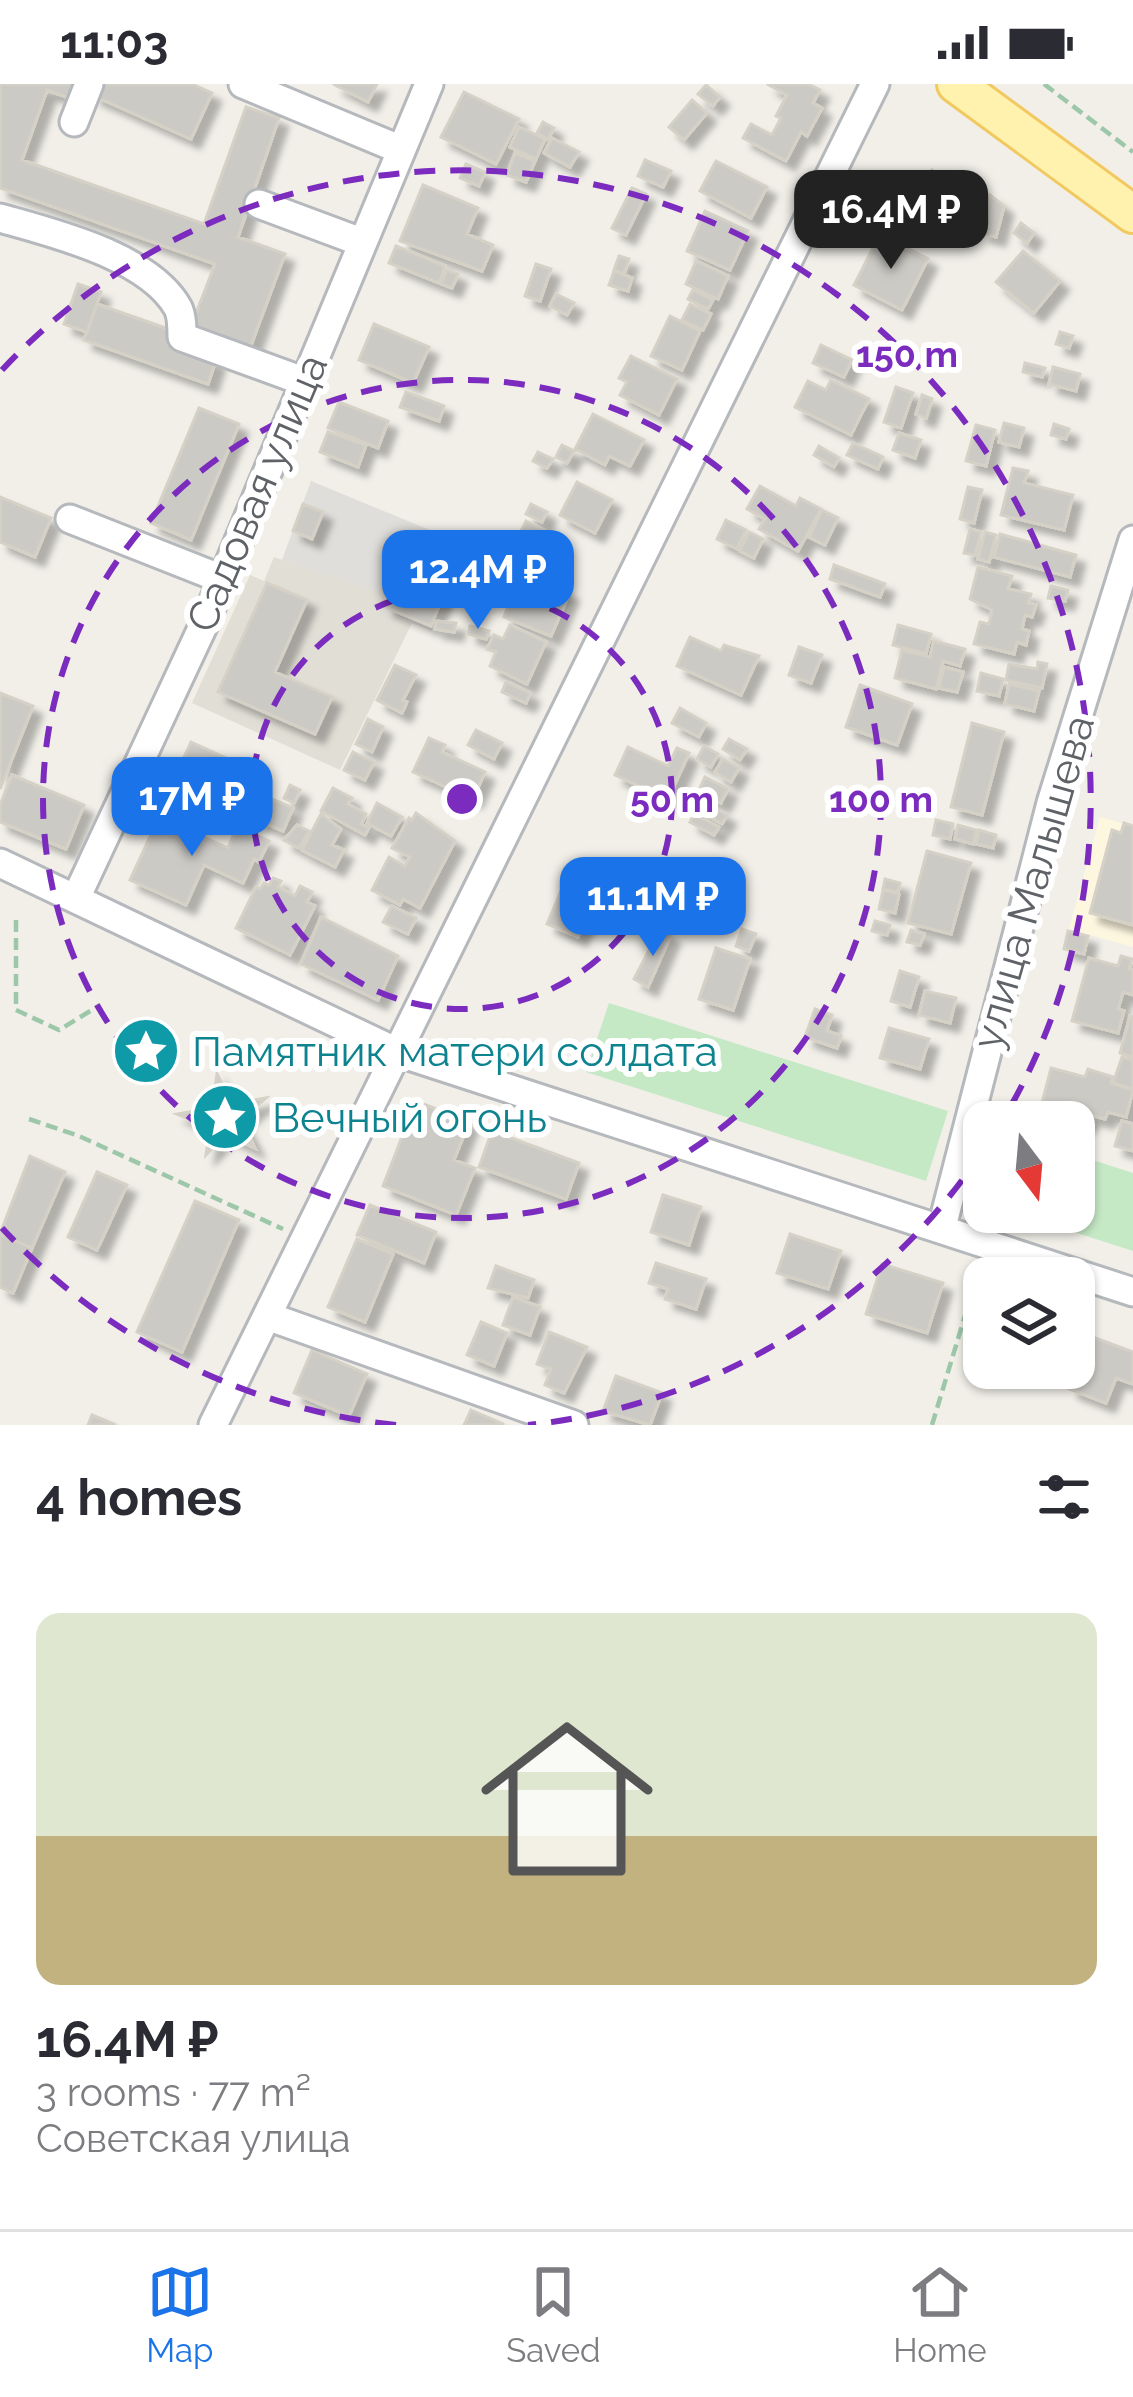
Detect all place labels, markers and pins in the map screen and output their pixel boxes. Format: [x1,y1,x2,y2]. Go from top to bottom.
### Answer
pin: 16.4M ₽ [780,170,1002,272]
pin: 12.4M ₽ [367,530,589,632]
pin: 17M ₽ [108,757,276,859]
centre of rings [441,778,483,820]
pin: 11.1M ₽ [542,857,764,959]
place icon: Памятник матери солдата [111,1016,181,1086]
place label: Памятник матери солдата [192,1027,718,1076]
place icon: Вечный огонь [190,1082,260,1152]
place label: Вечный огонь [272,1093,547,1142]

